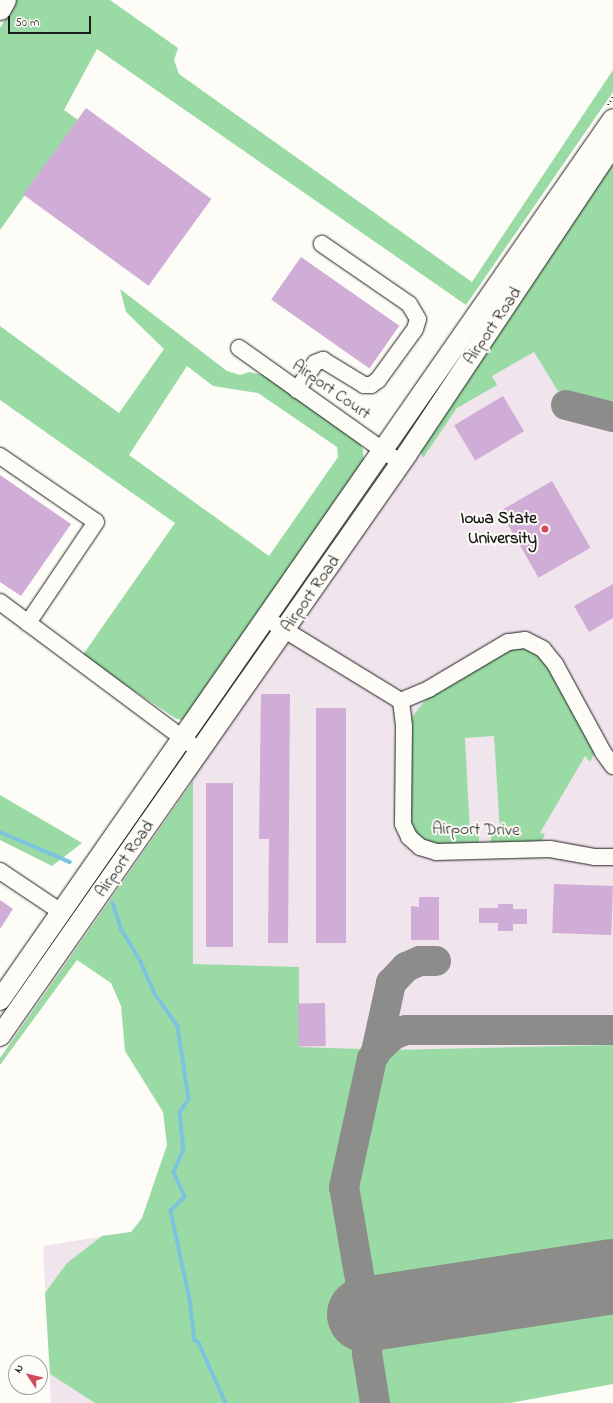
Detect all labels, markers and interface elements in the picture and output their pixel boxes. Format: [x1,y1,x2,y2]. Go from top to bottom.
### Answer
scale bar [10,8,93,34]
text: 50 m [15,14,39,32]
street label: Airport Road [460,283,526,369]
street label: Airport Court [288,356,374,424]
place label: Iowa State University [460,509,537,549]
marker: Iowa State University [540,524,550,534]
street label: Airport Road [277,552,345,636]
street label: Airport Road [91,817,159,901]
street label: Airport Drive [432,819,520,841]
north arrow [8,1355,48,1395]
text: N [10,1361,28,1376]

